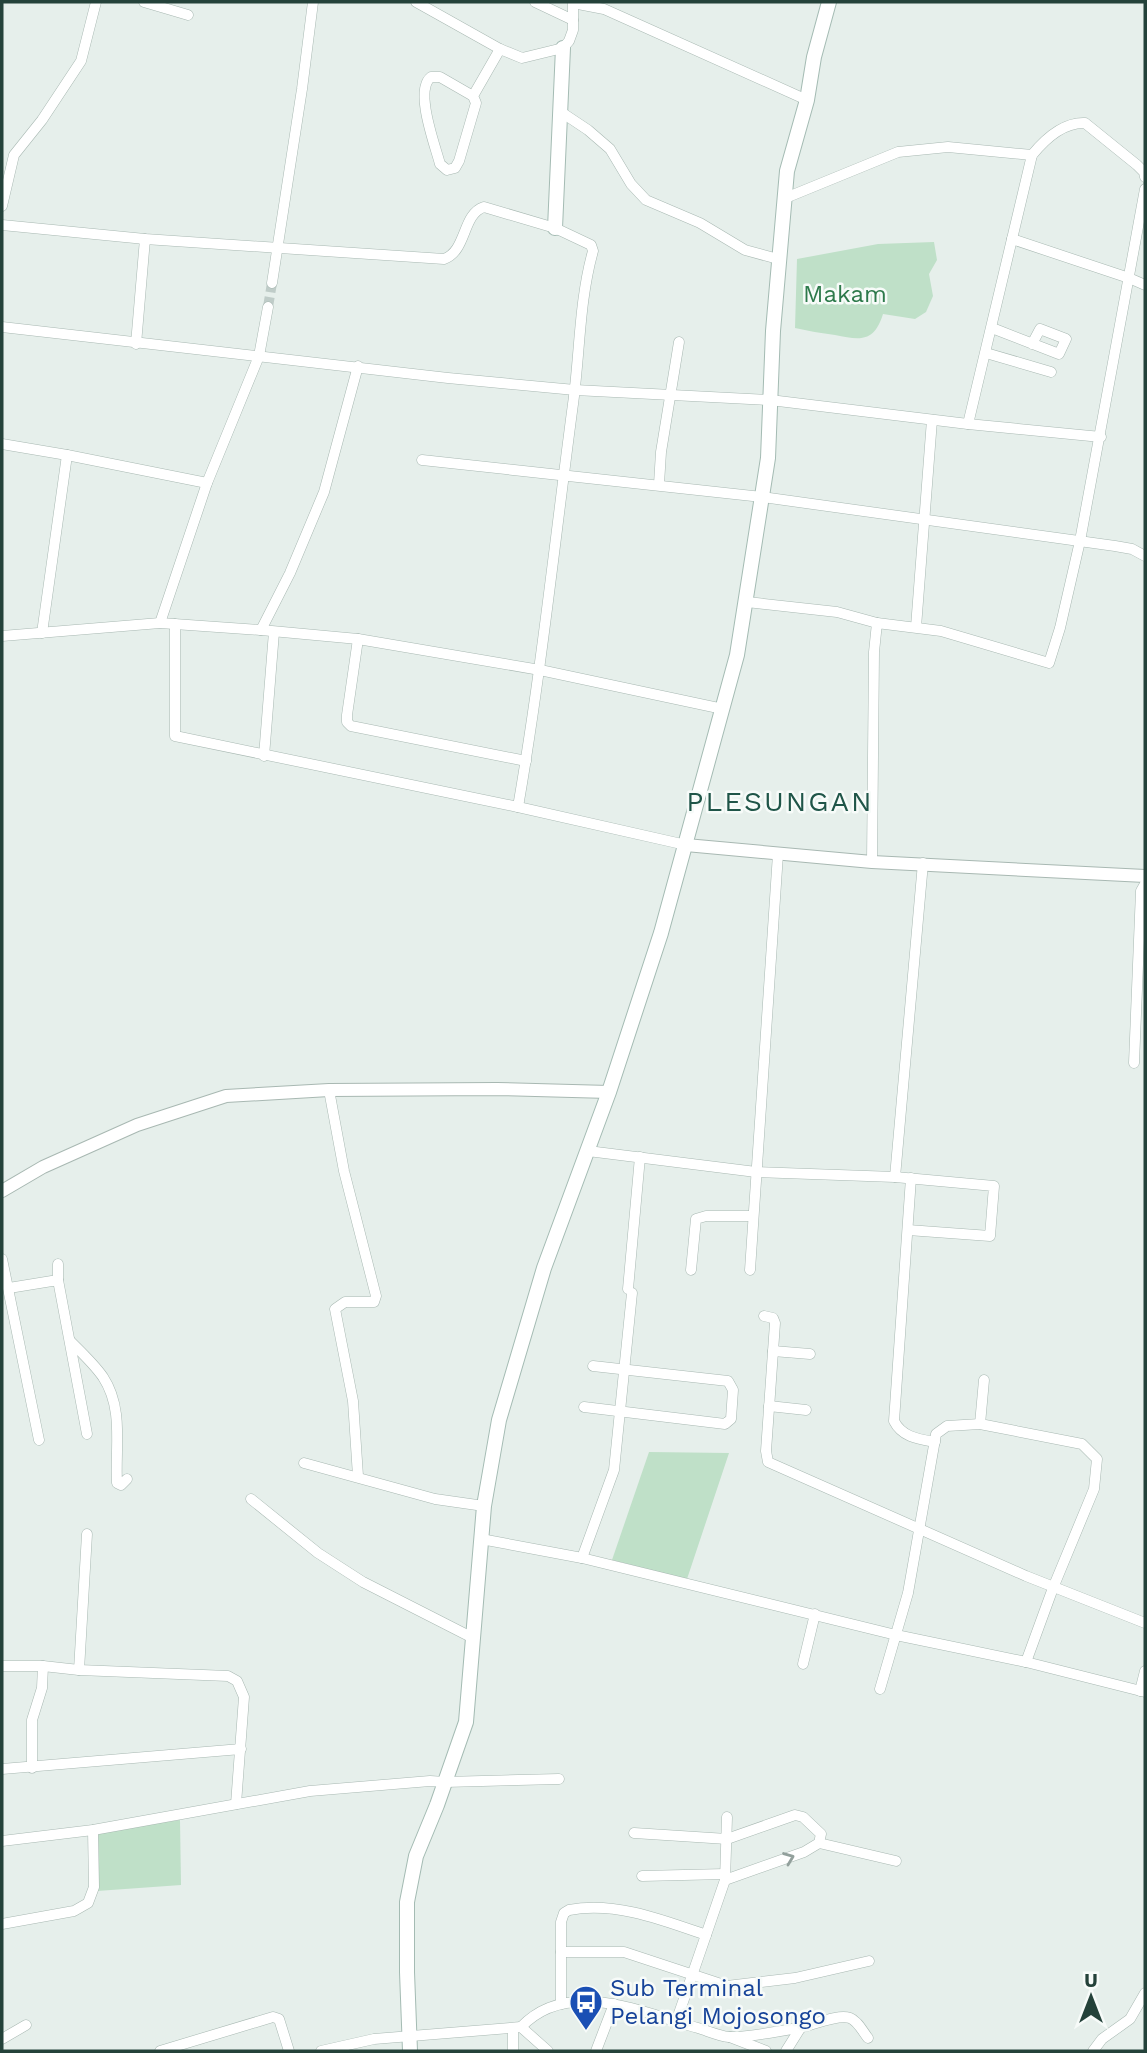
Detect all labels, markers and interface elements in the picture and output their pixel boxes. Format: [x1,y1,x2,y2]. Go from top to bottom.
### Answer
park label: Makam [803,280,887,308]
district label: PLESUNGAN [686,785,874,818]
one-way arrow [783,1852,795,1866]
north arrow [1056,1962,1126,2032]
text: U [1084,1969,1098,1992]
place label: Sub Terminal Pelangi Mojosongo [610,1974,826,2030]
bus stop icon: Sub Terminal Pelangi Mojosongo [567,1983,605,2032]

